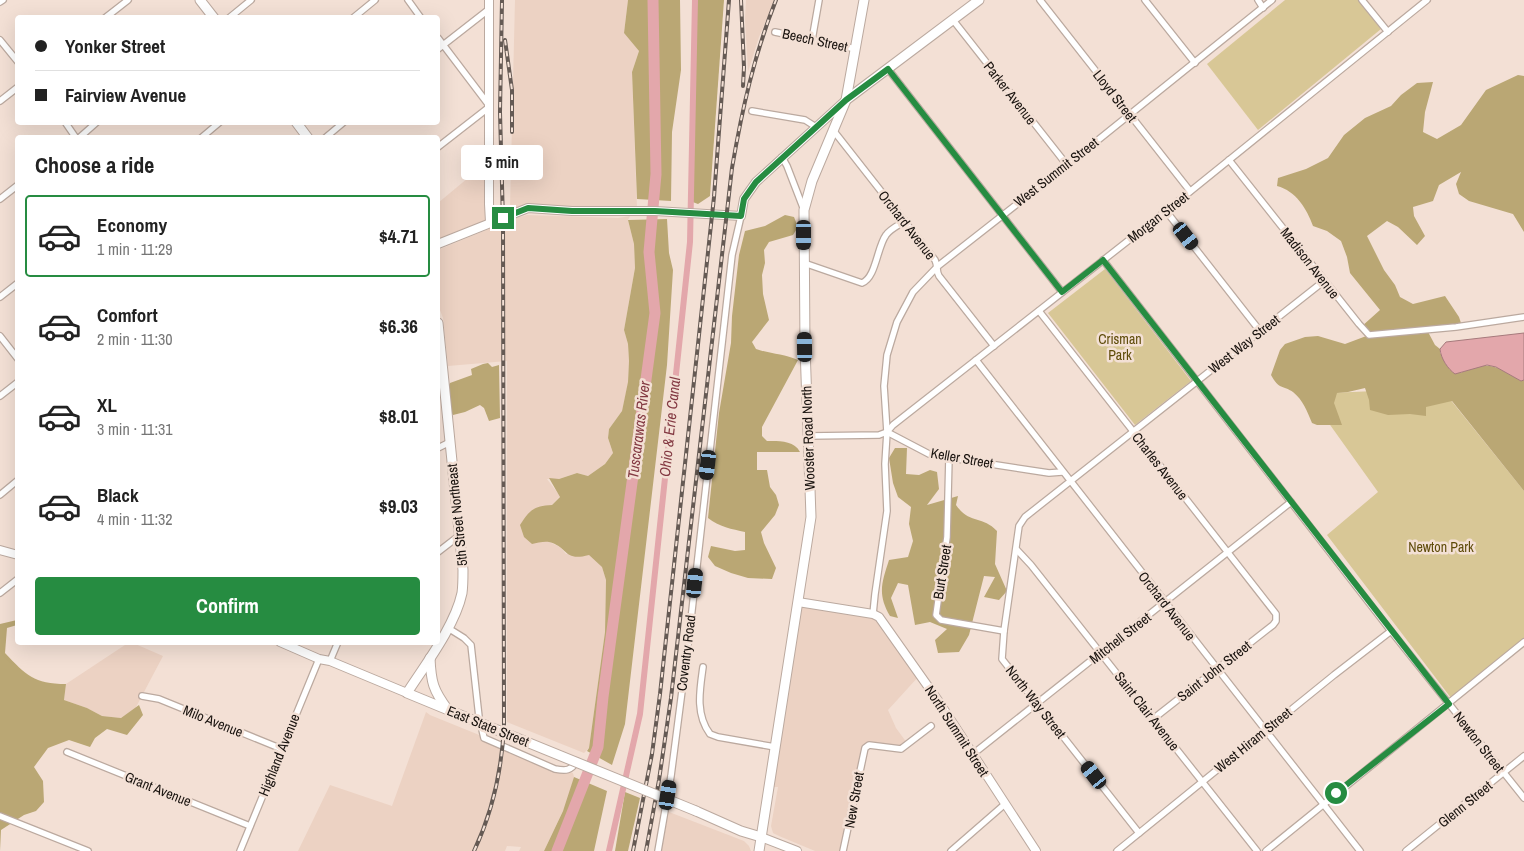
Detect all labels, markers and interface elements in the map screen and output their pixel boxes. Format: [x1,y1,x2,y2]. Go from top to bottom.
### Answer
street label: Beech Street [781,24,849,56]
text: Yonker Street [65,33,165,59]
street label: Parker Avenue [980,58,1040,128]
street label: Lloyd Street [1089,66,1141,126]
text: Fairview Avenue [65,82,186,108]
street label: West Summit Street [1010,133,1102,211]
callout: 5 min [462,146,544,180]
text: Choose a ride [35,150,154,180]
text: 5 min [485,151,519,173]
street label: Orchard Avenue [874,187,940,263]
street label: Morgan Street [1124,188,1192,246]
route end [492,207,514,229]
text: Economy [97,212,167,238]
icon: car [37,214,82,259]
car [796,220,811,250]
car [1170,220,1201,252]
text: $4.71 [379,223,418,249]
street label: Madison Avenue [1277,224,1343,302]
text: 1 min · 11:29 [97,238,173,260]
text: Comfort [97,302,158,328]
icon: car [37,304,82,349]
street label: West Way Street [1205,311,1283,377]
text: $6.36 [379,313,418,339]
text: 2 min · 11:30 [97,328,173,350]
park label: Crisman Park [1098,330,1142,364]
car [797,332,812,362]
water label: Ohio & Erie Canal [654,376,685,478]
water label: Tuscarawas River [622,379,655,480]
street label: Wooster Road North [797,385,819,491]
text: XL [97,392,117,418]
icon: car [37,394,82,439]
text: $8.01 [379,403,418,429]
text: 3 min · 11:31 [97,418,173,440]
street label: Charles Avenue [1128,429,1192,503]
street label: Keller Street [929,444,995,472]
car [698,449,717,481]
street label: 5th Street Northeast [443,463,471,567]
text: Black [97,482,139,508]
icon: car [37,484,82,529]
text: $9.03 [379,493,418,519]
text: 4 min · 11:32 [97,508,173,530]
park label: Newton Park [1408,538,1474,556]
street label: Burt Street [929,543,955,601]
car [685,567,704,599]
street label: Orchard Avenue [1134,568,1200,644]
button: Confirm [35,577,420,635]
street label: Mitchell Street [1086,608,1154,668]
street label: Coventry Road [672,614,700,692]
street label: Saint John Street [1174,637,1254,705]
street label: North Way Street [1002,662,1070,742]
street label: Saint Clair Avenue [1110,668,1184,754]
street label: North Summit Street [921,682,993,780]
street label: Milo Avenue [180,701,246,741]
street label: East State Street [444,701,532,751]
street label: West Hiram Street [1211,703,1295,777]
street label: Newton Street [1450,708,1508,776]
street label: Highland Avenue [254,711,304,799]
car [1078,759,1109,791]
street label: Grant Avenue [122,768,194,810]
street label: New Street [840,770,868,830]
street label: Glenn Street [1434,777,1496,831]
car [658,779,677,811]
route start [1325,782,1347,804]

